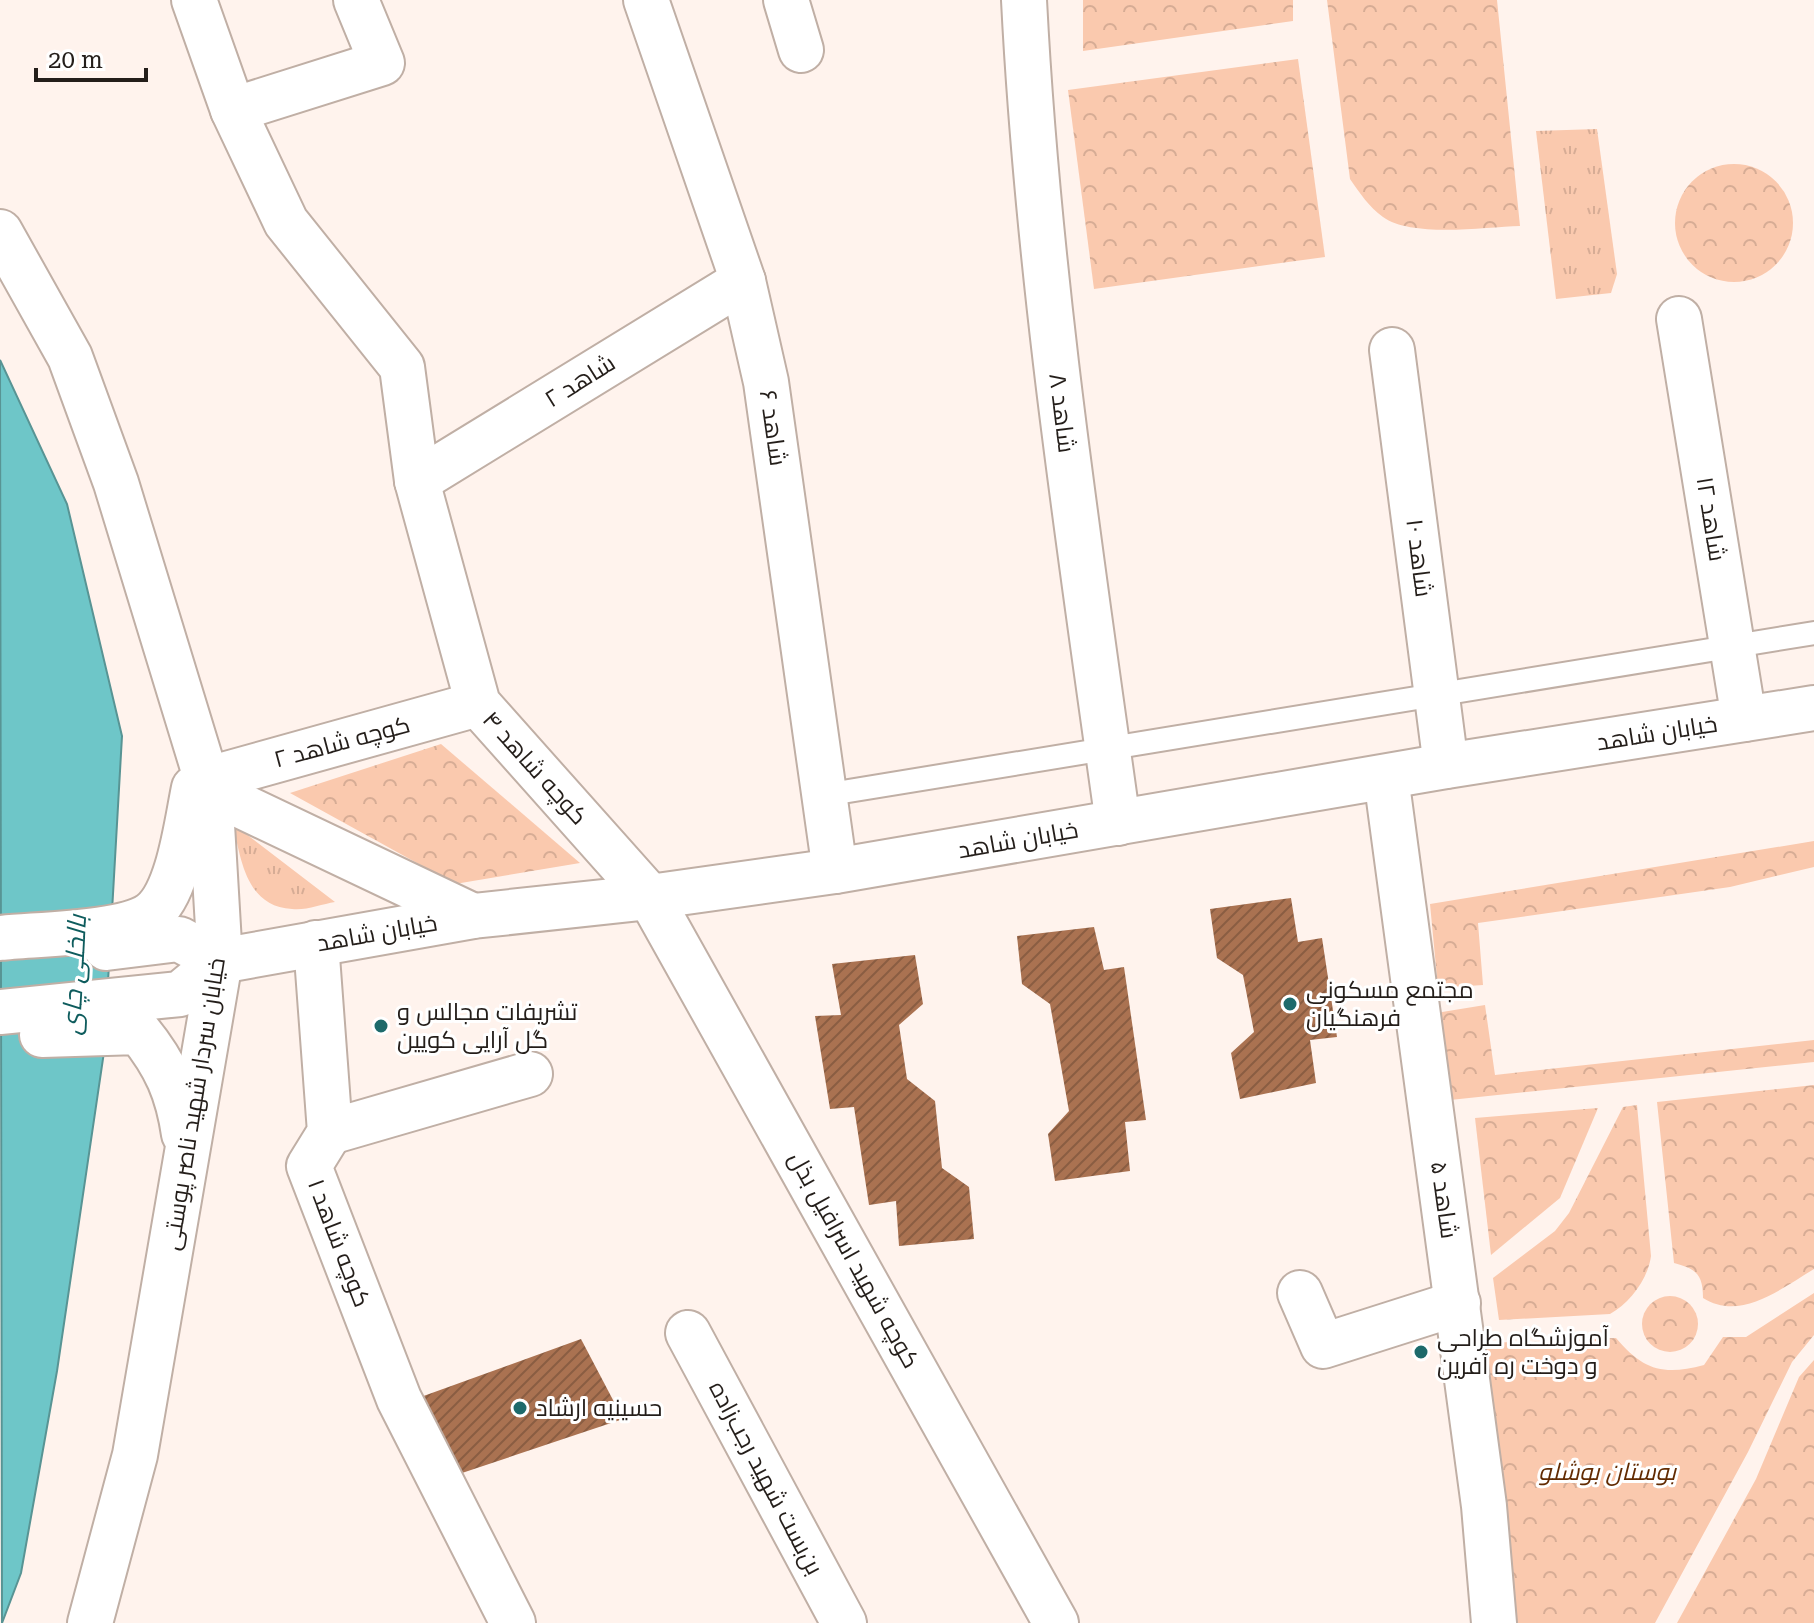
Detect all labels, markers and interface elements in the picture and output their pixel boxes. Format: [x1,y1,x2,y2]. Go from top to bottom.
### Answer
scale bar [36,32,146,82]
text: 20 m [48,46,103,74]
street label: شاهد ۲ [540,349,620,413]
street label: شاهد ۸ [1043,372,1081,454]
street label: شاهد ۶ [754,388,792,468]
street label: شاهد ۱۲ [1691,475,1731,563]
street label: شاهد ۱۰ [1400,517,1438,599]
street label: کوچه شاهد ۴ [475,705,593,832]
street label: کوچه شاهد ۲ [271,710,414,776]
street label: خیابان شاهد [1595,710,1719,756]
street label: خیابان شاهد [956,816,1080,864]
street label: خیابان شاهد [315,909,439,957]
water label: بالخلی چای [56,912,94,1036]
street label: خیابان سردار شهید ناصر پوستی [157,956,233,1253]
place label: مجتمع مسکونی فرهنگیان [1306,976,1474,1032]
marker: مجتمع مسکونی فرهنگیان [1281,995,1299,1013]
place label: تشریفات مجالس و گل آرایی کویین [397,998,578,1054]
marker: تشریفات مجالس و گل آرایی کویین [372,1017,390,1035]
street label: کوچه شهید اسرافیل بذل [781,1147,925,1374]
street label: شاهد ۵ [1425,1159,1463,1241]
street label: کوچه شاهد ۱ [300,1175,376,1312]
place label: آموزشگاه طراحی و دوخت ره آفرین [1437,1324,1610,1380]
marker: آموزشگاه طراحی و دوخت ره آفرین [1412,1343,1430,1361]
street label: بن‌بست شهید رجب‌زاده [703,1376,829,1580]
place label: حسینیه ارشاد [536,1394,662,1422]
marker: حسینیه ارشاد [511,1399,529,1417]
park label: بوستان بوشلو [1538,1458,1677,1486]

